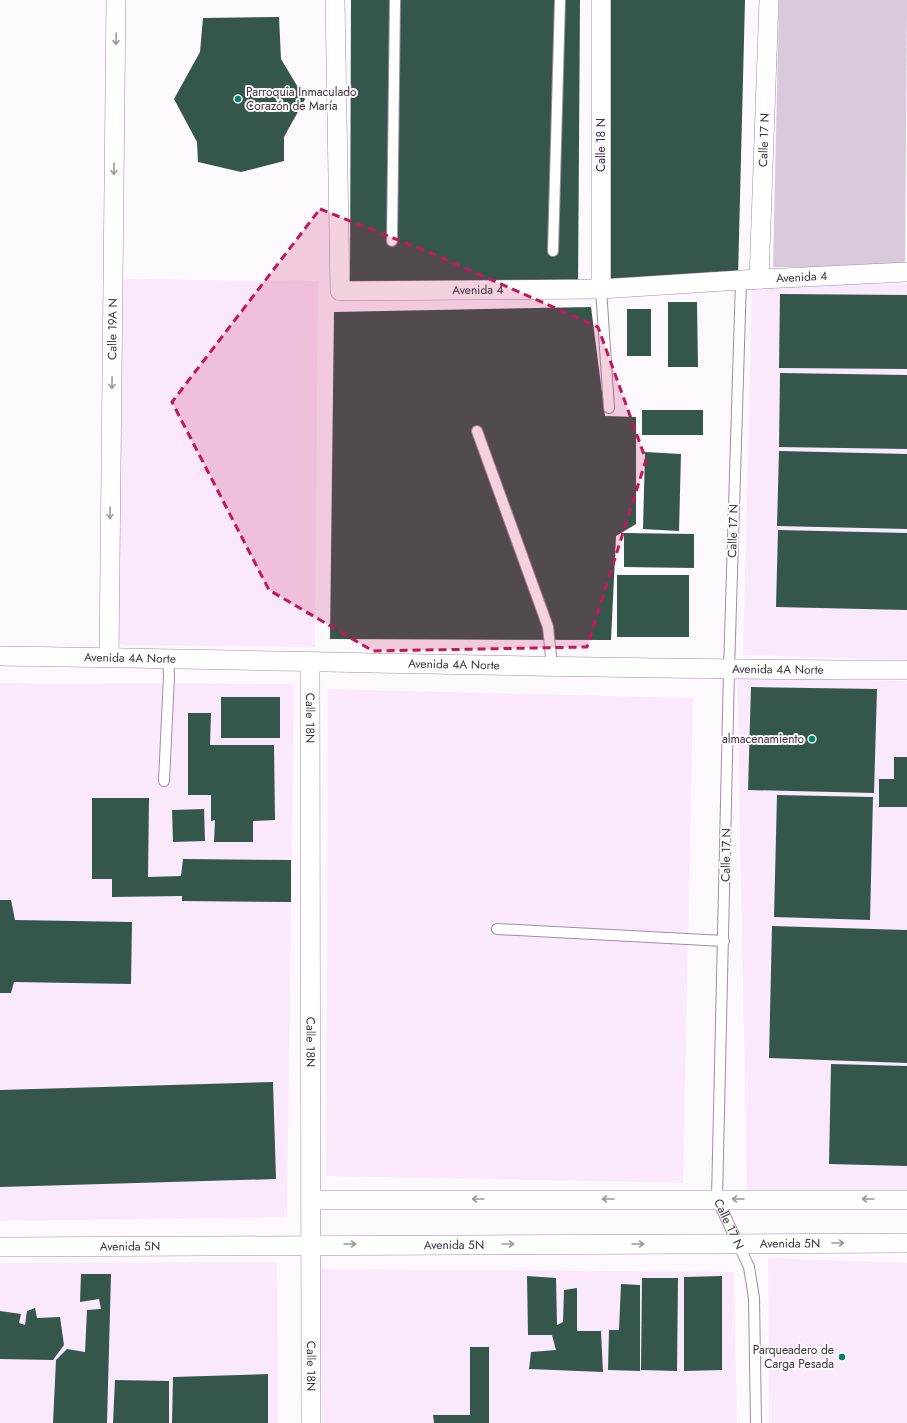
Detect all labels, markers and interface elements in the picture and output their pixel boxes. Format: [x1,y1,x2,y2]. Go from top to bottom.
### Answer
one-way arrow [112,32,119,45]
place label: Parroquia Inmaculado Corazón de María [246,83,357,115]
marker: Parroquia Inmaculado Corazón de María [233,94,243,104]
street label: Calle 17 N [754,113,774,167]
street label: Calle 18 N [592,118,610,172]
one-way arrow [110,162,118,175]
street label: Avenida 4 [776,267,828,287]
street label: Avenida 4 [452,281,504,299]
street label: Calle 19A N [103,298,122,360]
one-way arrow [108,376,116,389]
street label: Calle 17 N [723,504,743,558]
one-way arrow [107,506,114,519]
street label: Avenida 4A Norte [84,648,176,668]
street label: Avenida 4A Norte [408,655,500,674]
street label: Avenida 4A Norte [732,660,824,679]
street label: Calle 18N [301,693,319,743]
place label: almacenamiento [722,730,804,748]
marker: almacenamiento [807,734,817,744]
street label: Calle 17 N [717,828,735,882]
street label: Calle 18N [301,1017,320,1067]
one-way arrow [472,1195,485,1203]
one-way arrow [602,1195,615,1203]
one-way arrow [732,1195,745,1203]
one-way arrow [862,1195,875,1203]
street label: Calle 17 N [709,1196,748,1252]
street label: Avenida 5N [760,1234,820,1253]
street label: Avenida 5N [424,1236,484,1254]
street label: Avenida 5N [100,1237,160,1256]
one-way arrow [831,1239,844,1247]
one-way arrow [343,1240,356,1248]
one-way arrow [501,1240,514,1248]
one-way arrow [631,1240,644,1248]
street label: Calle 18N [302,1341,320,1391]
place label: Parqueadero de Carga Pesada [753,1341,834,1373]
marker: Parqueadero de Carga Pesada [837,1352,847,1362]

